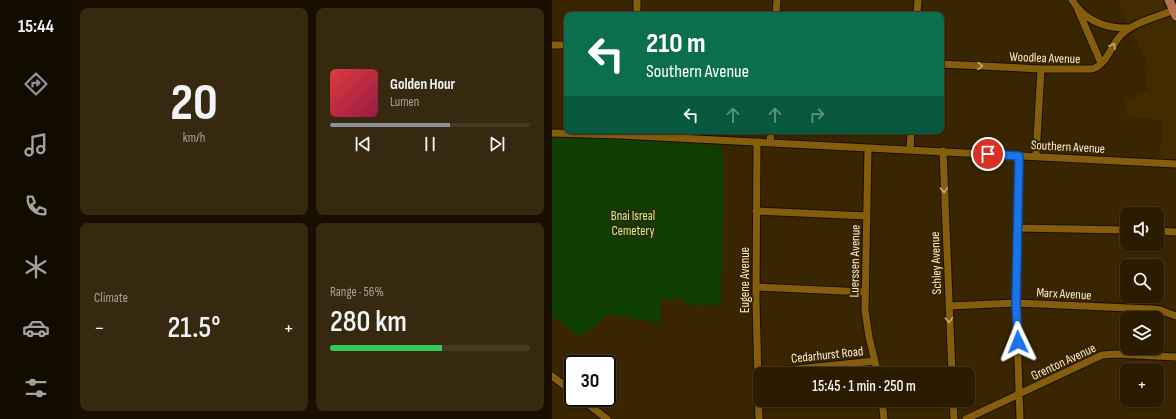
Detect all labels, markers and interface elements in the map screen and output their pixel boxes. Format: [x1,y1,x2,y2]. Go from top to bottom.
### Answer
text: 15:44 [18,16,54,37]
text: 210 m [646,27,706,60]
icon: left [580,28,632,80]
one-way arrow [1108,43,1115,50]
street label: Woodlea Avenue [1009,49,1081,67]
text: Southern Avenue [646,61,749,82]
one-way arrow [977,61,983,70]
icon: directions [22,70,50,98]
text: 20 [170,72,218,135]
text: Golden Hour [390,75,455,94]
text: Lumen [390,94,419,110]
icon: left [680,104,702,126]
icon: ahead [722,104,744,126]
icon: ahead [764,104,786,126]
icon: right [806,104,828,126]
text: km/h [183,130,205,146]
icon: music [22,131,50,159]
icon: previous [352,133,374,155]
icon: pause [419,133,441,155]
icon: next [486,133,508,155]
pin [971,137,1005,171]
street label: Southern Avenue [1030,137,1105,157]
icon: arrive [977,143,999,165]
one-way arrow [940,187,948,193]
icon: phone [22,192,50,220]
map controls [1120,207,1164,407]
button: sound [1120,207,1164,251]
park label: Bnai Isreal Cemetery [611,208,655,239]
street label: Luerssen Avenue [846,224,864,298]
street label: Schley Avenue [927,231,945,295]
street label: Eugene Avenue [737,247,753,313]
icon: climate [22,253,50,281]
button: search [1120,259,1164,303]
text: Range · 56% [330,284,384,300]
street label: Marx Avenue [1036,285,1092,303]
text: Climate [94,290,128,306]
text: 280 km [330,304,407,340]
text: 21.5° [167,310,221,346]
button: layers [1120,311,1164,355]
icon: car [22,314,50,342]
text: − [94,315,105,342]
text: + [283,315,294,342]
one-way arrow [945,317,954,323]
position arrow [997,321,1039,363]
street label: Grenton Avenue [1029,340,1098,384]
street label: Cedarhurst Road [790,343,864,367]
speed limit sign: 30 [564,355,616,407]
button: + [1120,363,1164,407]
icon: filters [22,374,50,402]
text: 15:45 · 1 min · 250 m [812,377,916,396]

